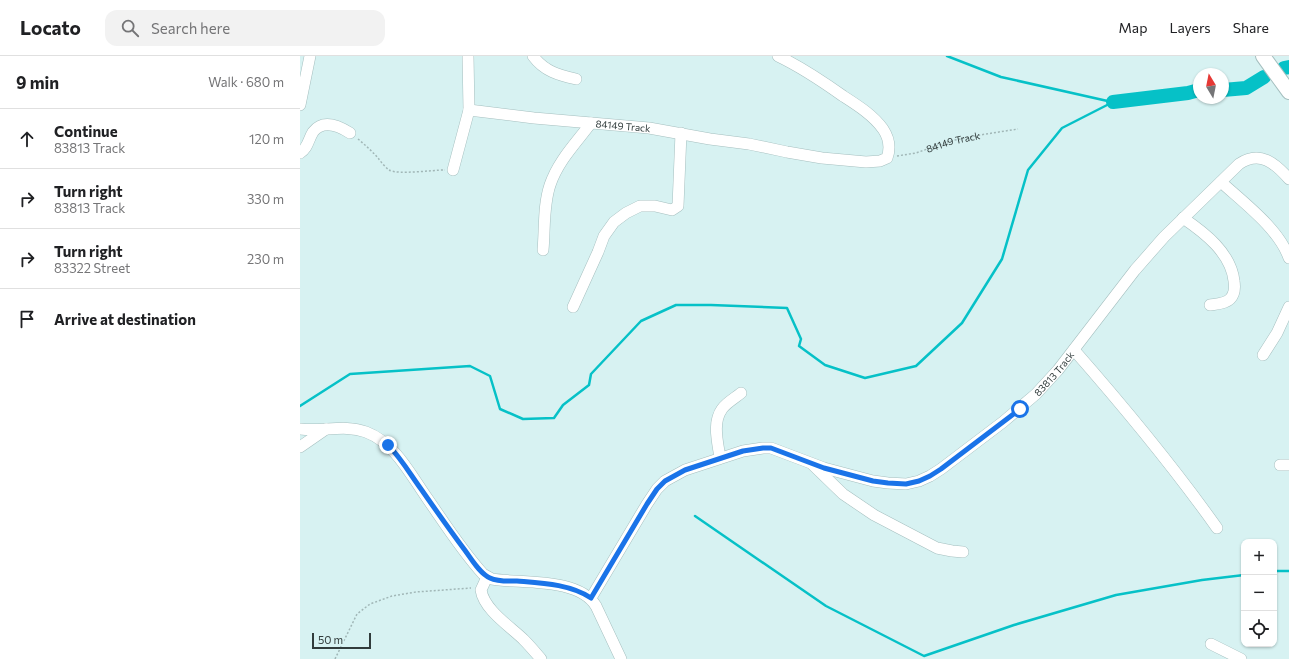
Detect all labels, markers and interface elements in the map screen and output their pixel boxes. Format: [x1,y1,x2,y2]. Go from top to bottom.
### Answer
search box [105,10,385,46]
text: Locato [20,16,81,39]
icon: search [119,17,141,39]
text: Search here [151,19,230,37]
text: Map [1119,19,1147,36]
text: Layers [1169,19,1211,36]
text: Share [1233,19,1269,36]
north arrow [1193,68,1229,104]
text: 9 min [16,72,59,93]
text: Walk · 680 m [208,74,284,90]
street label: 84149 Track [595,117,652,134]
text: Continue [54,122,118,140]
icon: ahead [16,128,38,150]
street label: 84149 Track [925,129,981,155]
text: 120 m [249,131,284,147]
text: 83813 Track [54,140,125,156]
text: Turn right [54,182,123,200]
icon: right [16,188,38,210]
text: 330 m [247,191,284,207]
text: 83813 Track [54,200,125,216]
text: Turn right [54,242,123,260]
icon: right [16,248,38,270]
text: 230 m [247,251,284,267]
text: 83322 Street [54,260,130,276]
icon: arrive [16,308,38,330]
text: Arrive at destination [54,310,196,328]
street label: 83813 Track [1031,348,1077,398]
route start [1011,400,1029,418]
route end [379,436,397,454]
map controls [1241,539,1277,647]
button: + [1241,539,1277,575]
button: − [1241,575,1277,611]
button: locate [1241,611,1277,647]
scale bar [312,631,371,650]
text: 50 m [318,633,343,646]

